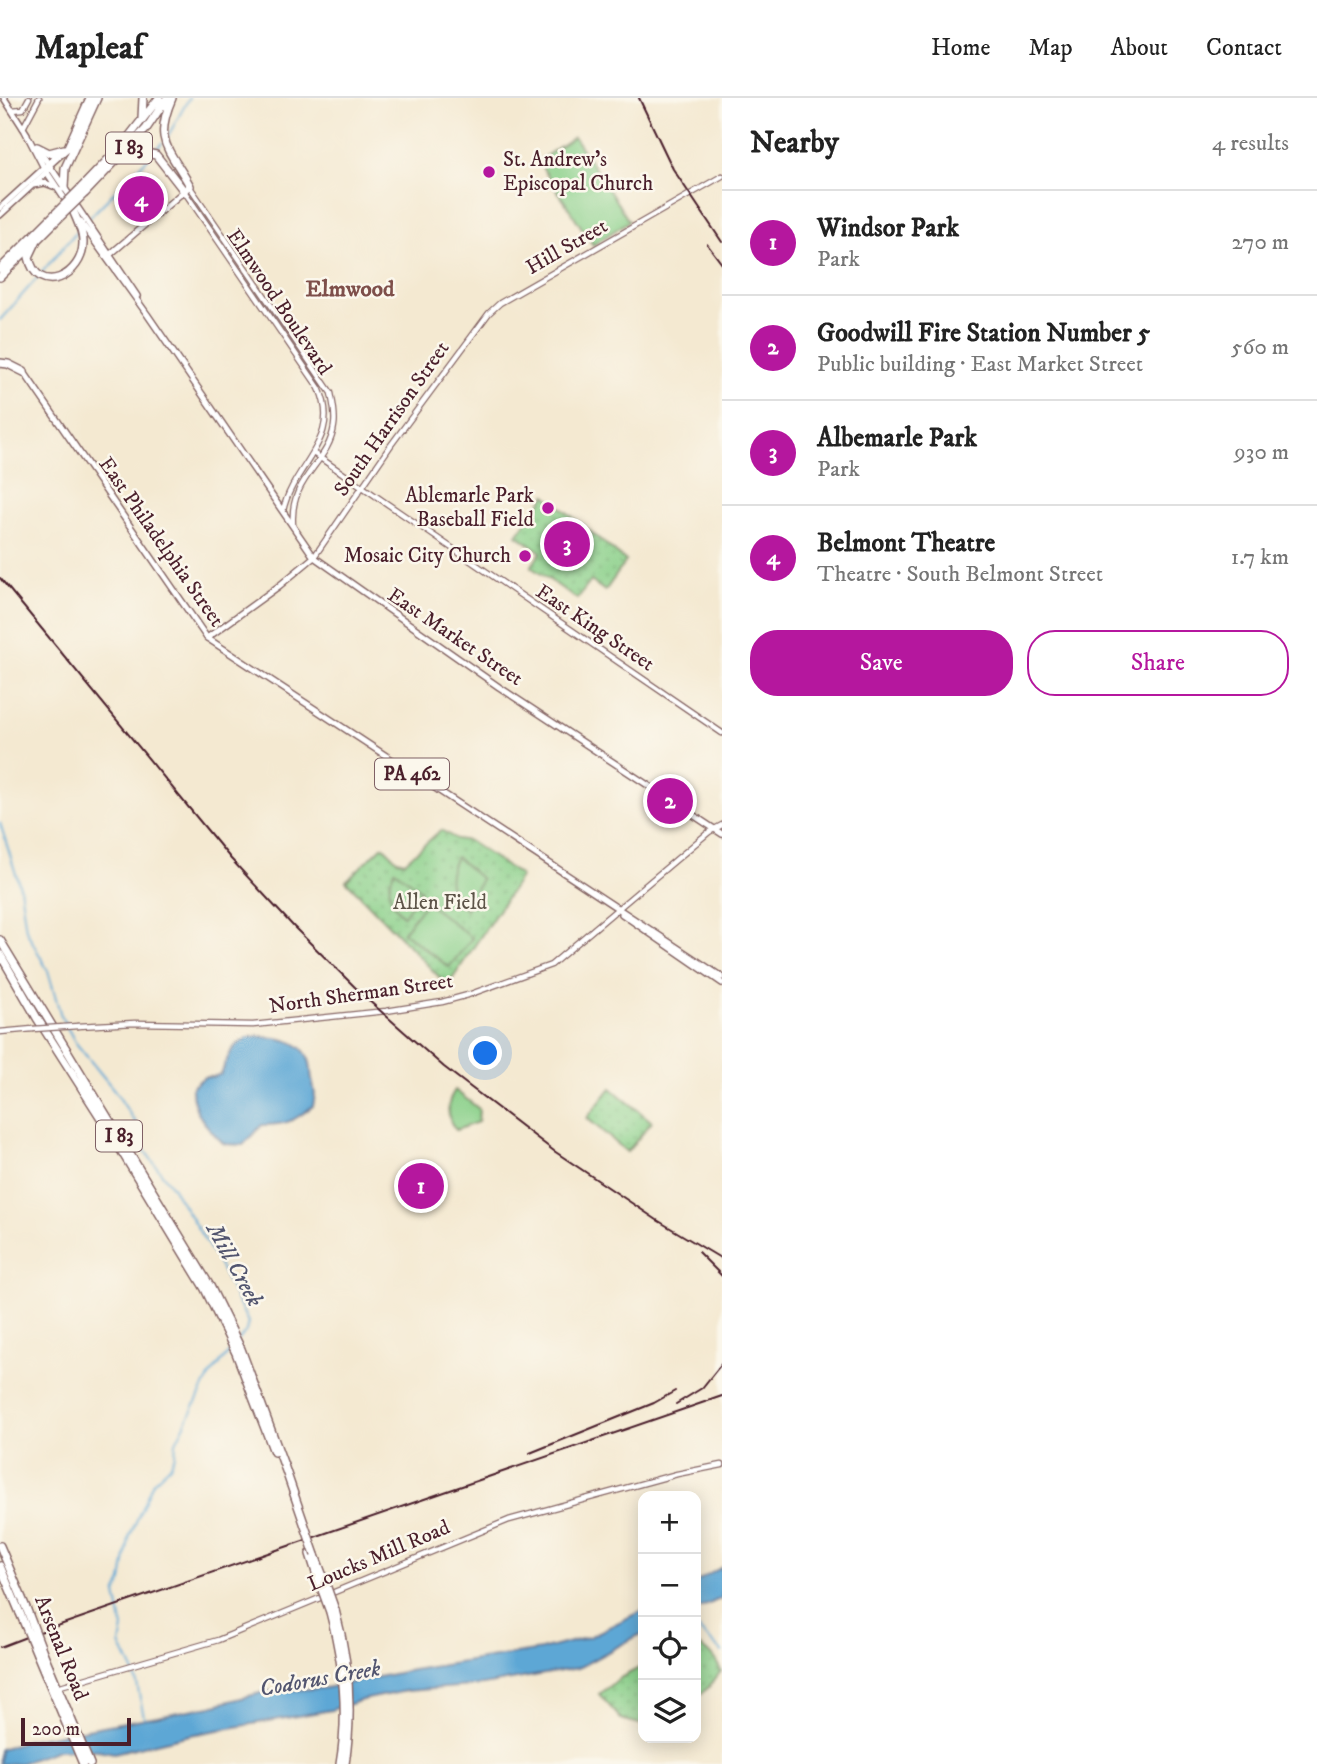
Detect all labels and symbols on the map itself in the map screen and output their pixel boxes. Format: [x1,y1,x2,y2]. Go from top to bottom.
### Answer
road number: I 83 [106,132,152,164]
place label: St. Andrew's Episcopal Church [503,147,653,197]
marker: St. Andrew's Episcopal Church [481,164,497,180]
pin: 4 [118,173,164,225]
street label: Hill Street [522,213,613,281]
street label: Elmwood Boulevard [221,224,338,380]
district label: Elmwood [306,275,395,304]
street label: South Harrison Street [329,336,455,502]
street label: East Philadelphia Street [93,452,230,632]
place label: Ablemarle Park Baseball Field [405,483,535,533]
marker: Ablemarle Park Baseball Field [540,500,556,516]
pin: 3 [544,518,590,570]
place label: Mosaic City Church [344,543,511,569]
marker: Mosaic City Church [517,548,533,564]
street label: East King Street [531,579,660,677]
street label: East Market Street [382,582,528,692]
road number: PA 462 [375,758,449,790]
pin: 2 [647,775,693,827]
park label: Allen Field [393,890,487,916]
street label: North Sherman Street [267,968,455,1020]
your location [468,1036,502,1070]
road number: I 83 [96,1120,142,1152]
pin: 1 [398,1160,444,1212]
water label: Mill Creek [198,1216,269,1312]
street label: Loucks Mill Road [304,1514,454,1598]
street label: Arsenal Road [28,1592,94,1705]
water label: Codorus Creek [257,1654,383,1704]
scale bar [21,1715,131,1747]

